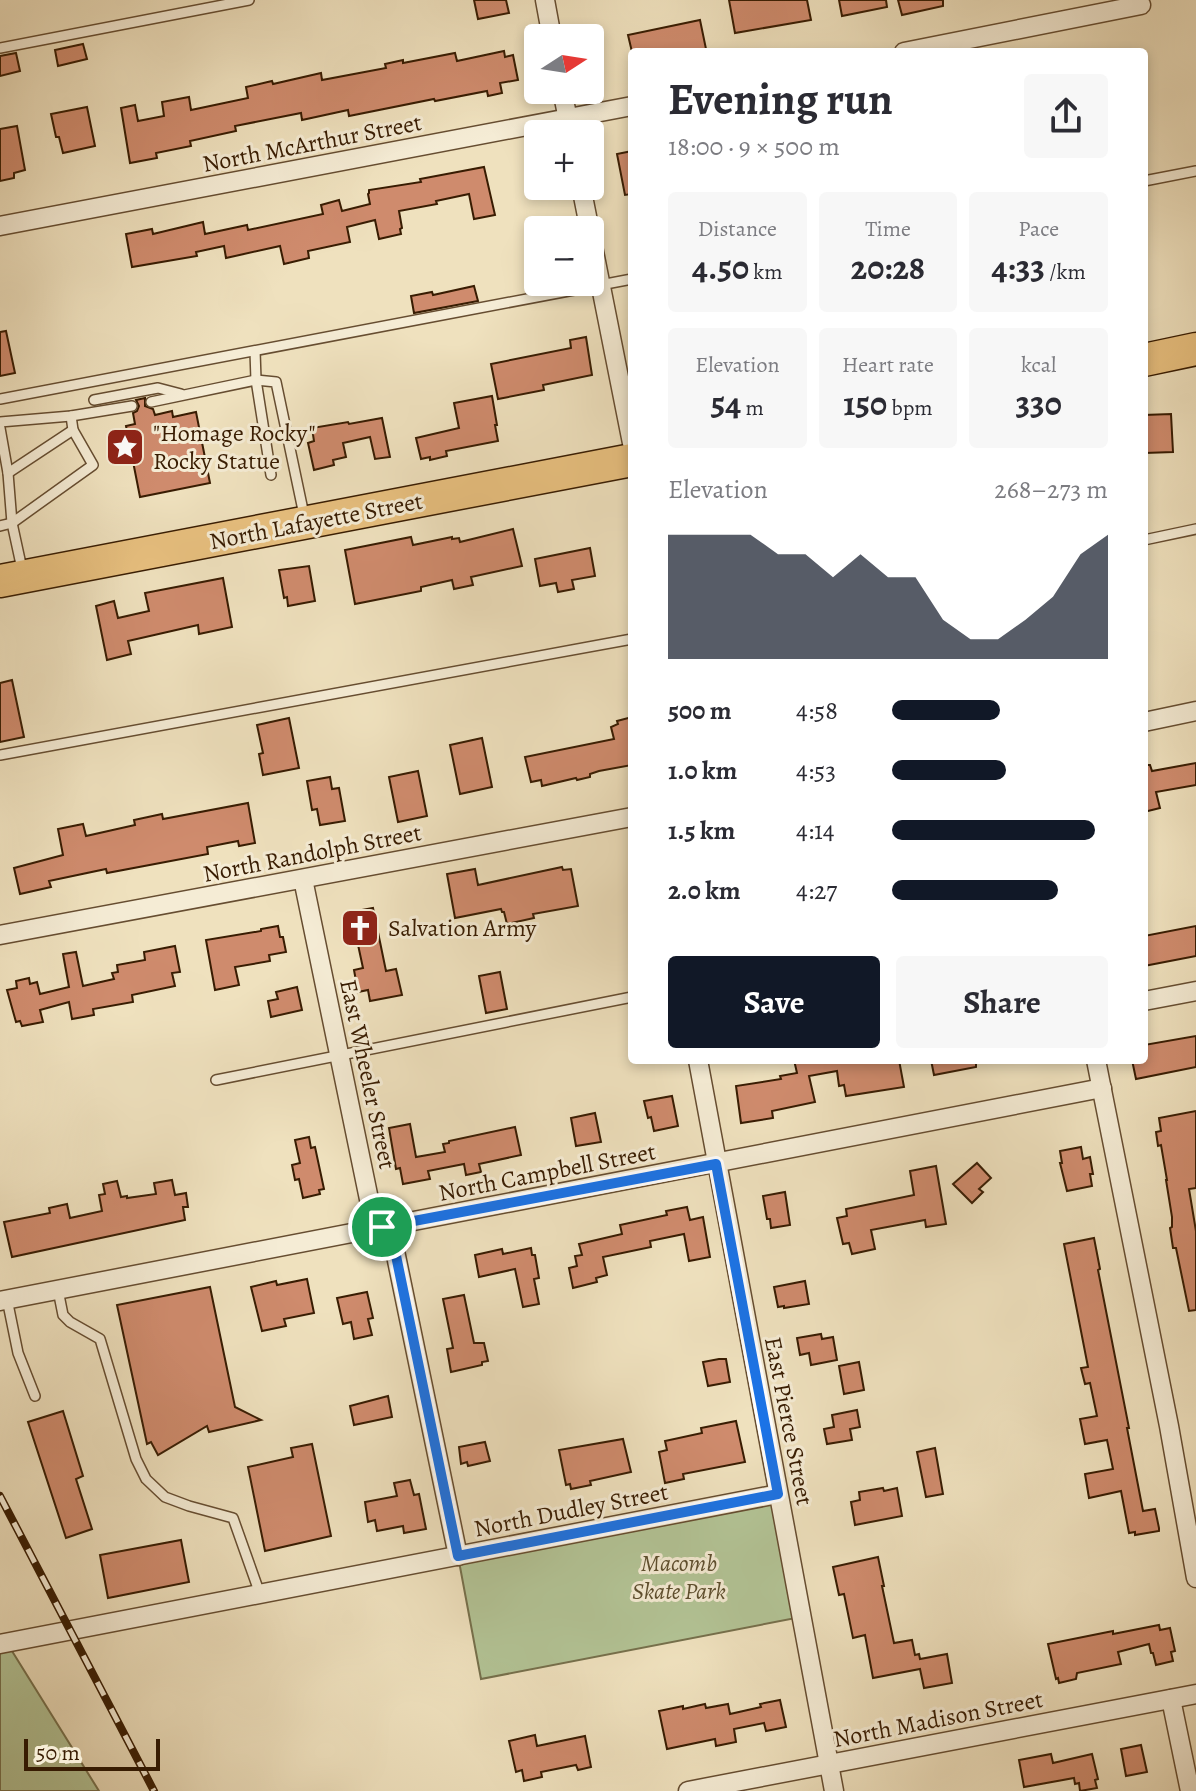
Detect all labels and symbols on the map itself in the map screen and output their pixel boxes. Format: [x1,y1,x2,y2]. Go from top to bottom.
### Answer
north arrow [524,24,604,104]
street label: North McArthur Street [200,106,425,180]
place label: "Homage Rocky" Rocky Statue [153,417,316,477]
place icon: "Homage Rocky" Rocky Statue [104,426,146,468]
street label: North Lafayette Street [207,485,425,557]
street label: North Randolph Street [200,816,424,890]
church icon: Salvation Army [339,907,381,949]
place label: Salvation Army [388,912,537,944]
street label: East Wheeler Street [332,976,404,1172]
street label: North Campbell Street [436,1135,658,1209]
pin [348,1193,416,1261]
street label: East Pierce Street [757,1334,821,1508]
street label: North Dudley Street [471,1475,671,1545]
park label: Macomb Skate Park [632,1547,726,1607]
street label: North Madison Street [830,1683,1046,1755]
scale bar [24,1735,160,1771]

